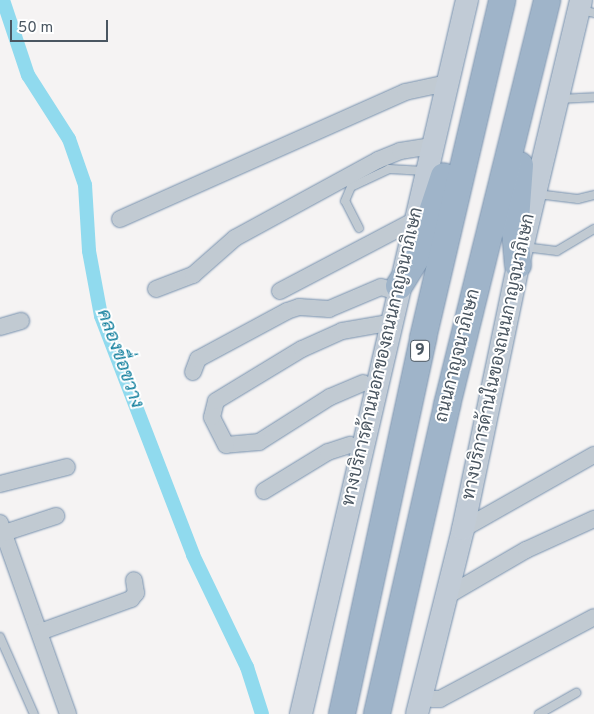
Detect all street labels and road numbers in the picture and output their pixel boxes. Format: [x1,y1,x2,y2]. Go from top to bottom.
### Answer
street label: ทางบริการด้านนอกของถนนกาญจนาภิเษก [339,205,429,509]
street label: ทางบริการด้านในของถนนกาญจนาภิเษก [459,212,541,502]
street label: ถนนกาญจนาภิเษก [432,287,486,425]
road number: 9 [410,338,430,364]

